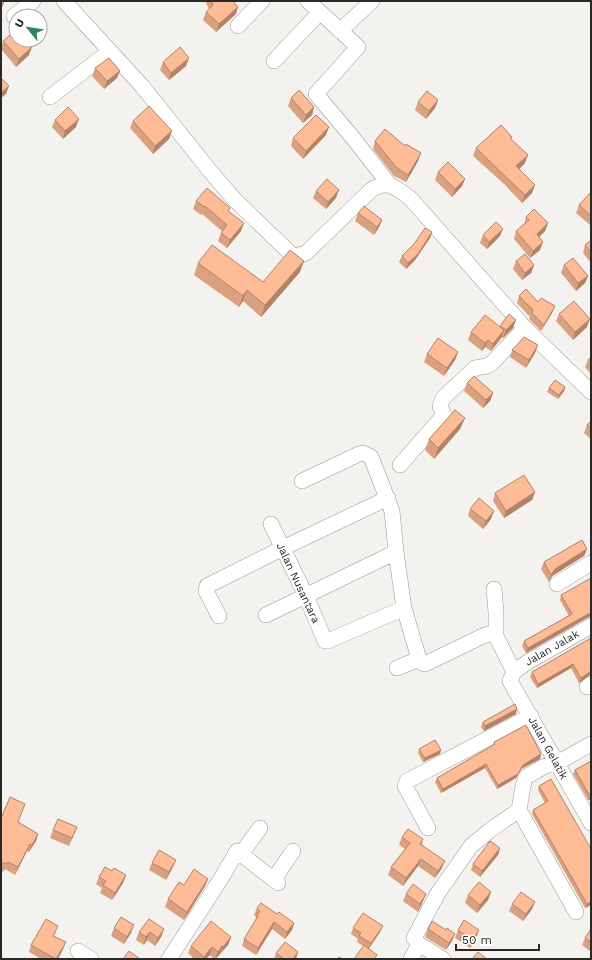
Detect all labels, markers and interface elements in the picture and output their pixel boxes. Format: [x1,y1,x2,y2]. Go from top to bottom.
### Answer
north arrow [8,8,48,48]
text: U [12,16,27,30]
street label: Jalan Nusantara [274,541,322,625]
street label: Jalan Jalak [523,627,581,669]
street label: Jalan Gelatik [525,714,571,782]
scale bar [456,926,539,952]
text: 50 m [462,933,492,947]

